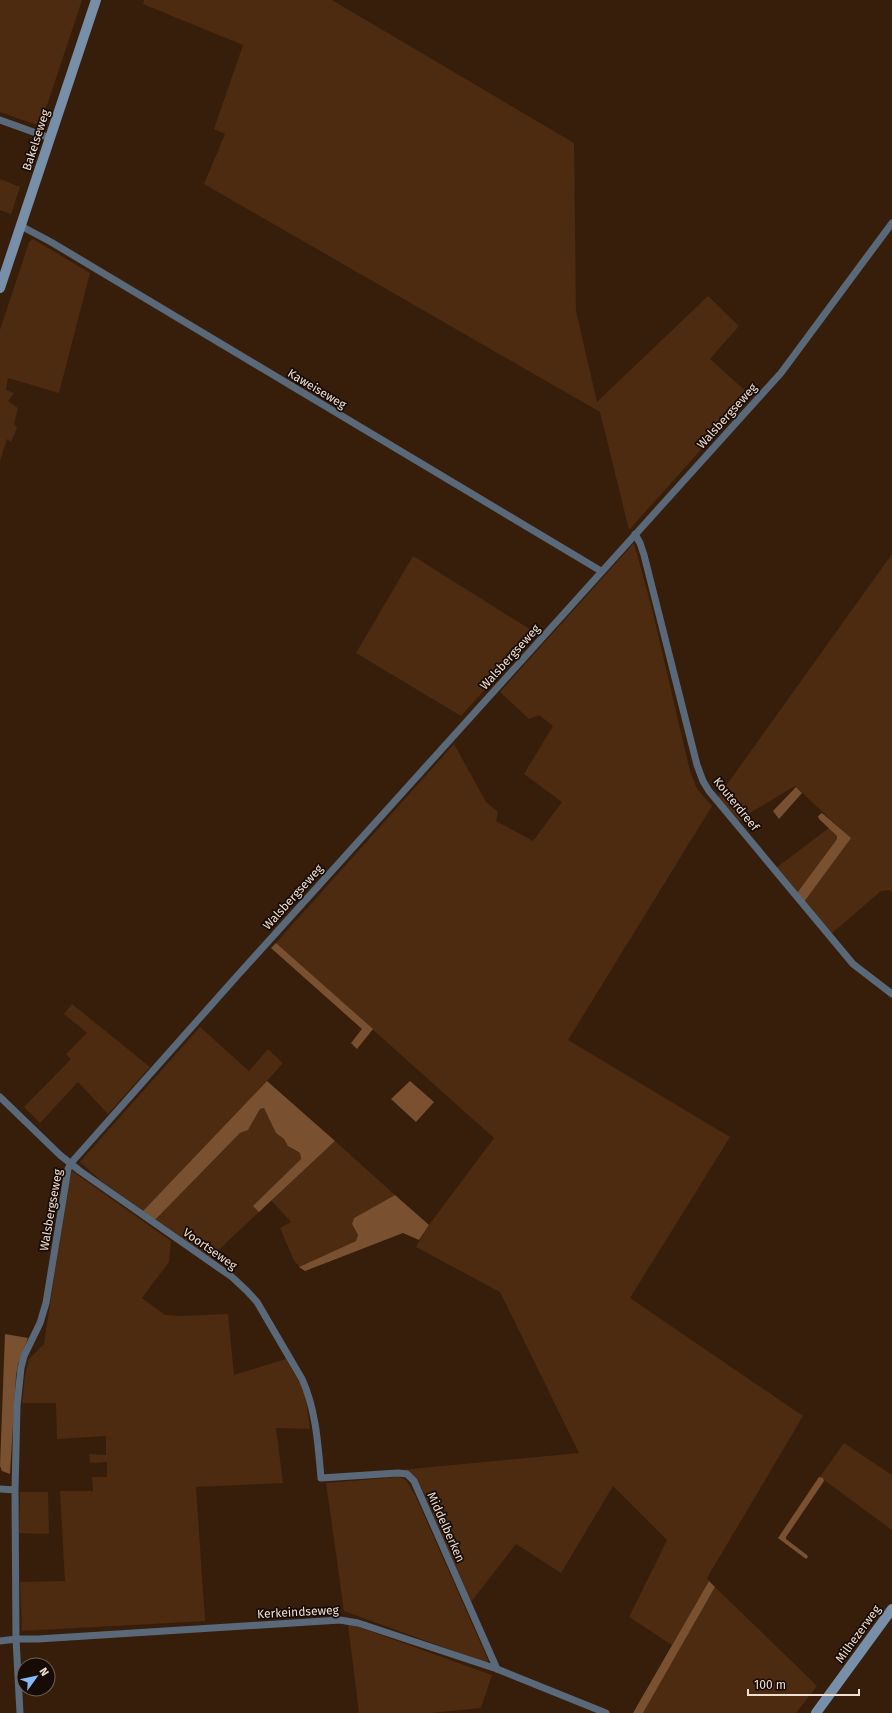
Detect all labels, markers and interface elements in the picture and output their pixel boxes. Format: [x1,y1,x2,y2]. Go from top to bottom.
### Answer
street label: Bakelseweg [20,107,53,172]
street label: Kaweiseweg [285,366,349,412]
street label: Walsbergseweg [694,380,760,451]
street label: Walsbergseweg [477,621,543,692]
street label: Kouterdreef [710,775,762,834]
street label: Walsbergseweg [260,861,326,932]
street label: Walsbergseweg [37,1167,65,1252]
street label: Voortseweg [180,1225,240,1273]
street label: Middelberken [424,1490,468,1564]
street label: Milhezerweg [833,1602,884,1665]
street label: Kerkeindseweg [257,1603,340,1621]
north arrow [16,1657,56,1697]
text: N [37,1665,51,1678]
scale bar [748,1671,859,1697]
text: 100 m [754,1678,786,1692]

